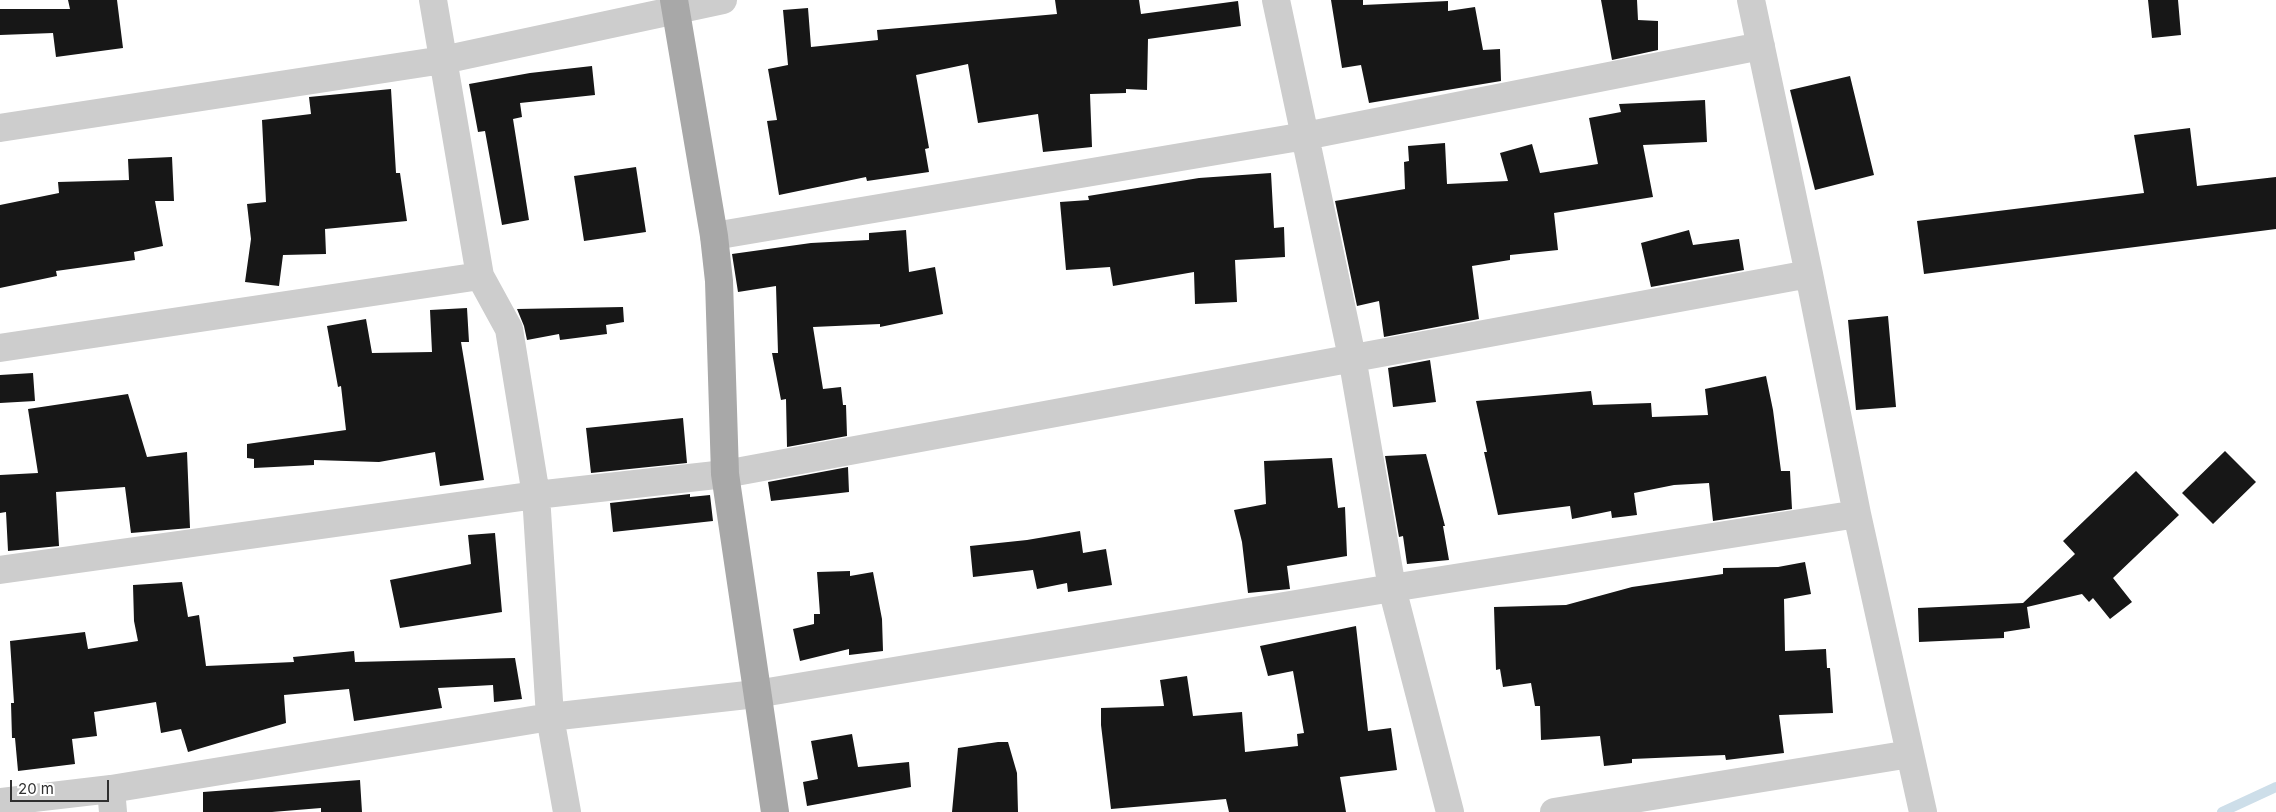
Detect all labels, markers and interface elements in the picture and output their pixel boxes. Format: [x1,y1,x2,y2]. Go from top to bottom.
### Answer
scale bar [12,770,111,802]
text: 20 m [18,779,54,798]

